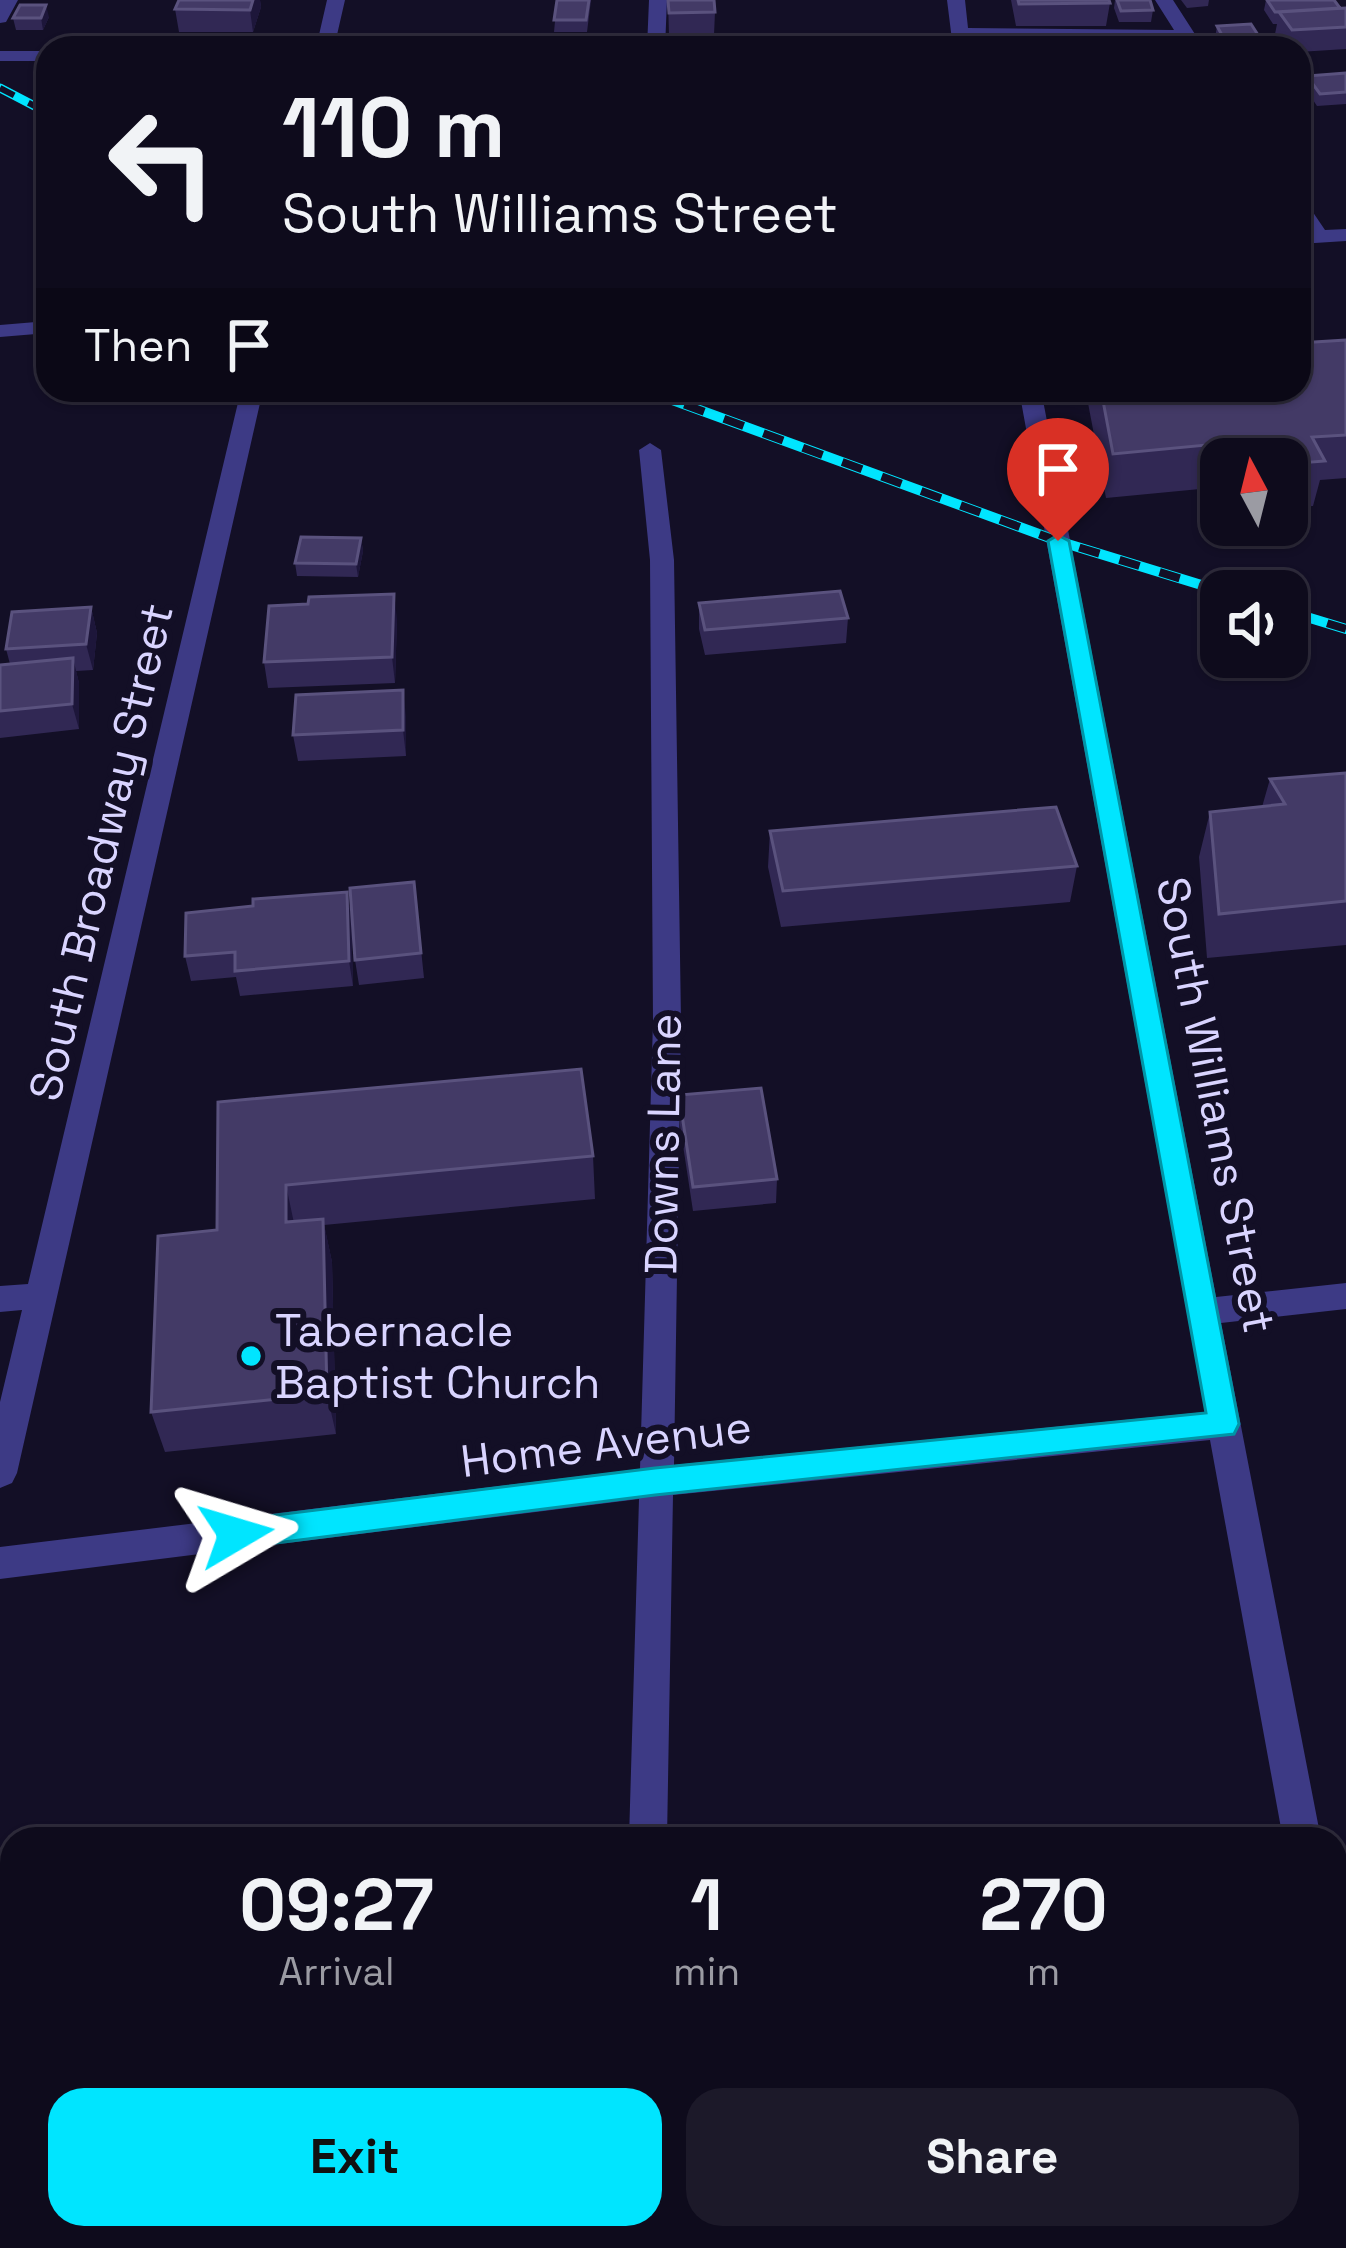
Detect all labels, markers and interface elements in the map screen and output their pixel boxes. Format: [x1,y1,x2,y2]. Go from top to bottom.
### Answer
text: 110 m [282,74,505,182]
icon: left [84,84,240,240]
text: South Williams Street [282,179,838,248]
icon: arrive [216,312,282,378]
text: Then [84,317,192,374]
pin [1007,418,1109,541]
icon: arrive [1025,436,1091,502]
north arrow [1200,438,1308,546]
map controls [1200,438,1308,678]
button: sound [1200,570,1308,678]
street label: South Broadway Street [16,598,186,1106]
street label: South Williams Street [1144,872,1288,1338]
street label: Downs Lane [632,1013,694,1275]
place label: Tabernacle Baptist Church [275,1302,600,1411]
marker: Tabernacle Baptist Church [238,1343,264,1369]
street label: Home Avenue [457,1398,755,1490]
position arrow [173,1471,299,1597]
text: 09:27 [239,1859,434,1951]
text: 1 [690,1859,723,1951]
text: 270 [979,1859,1108,1951]
text: Arrival [279,1947,395,1996]
text: min [673,1947,740,1996]
text: m [1027,1947,1060,1996]
button: Exit [48,2088,662,2226]
button: Share [686,2088,1299,2226]

